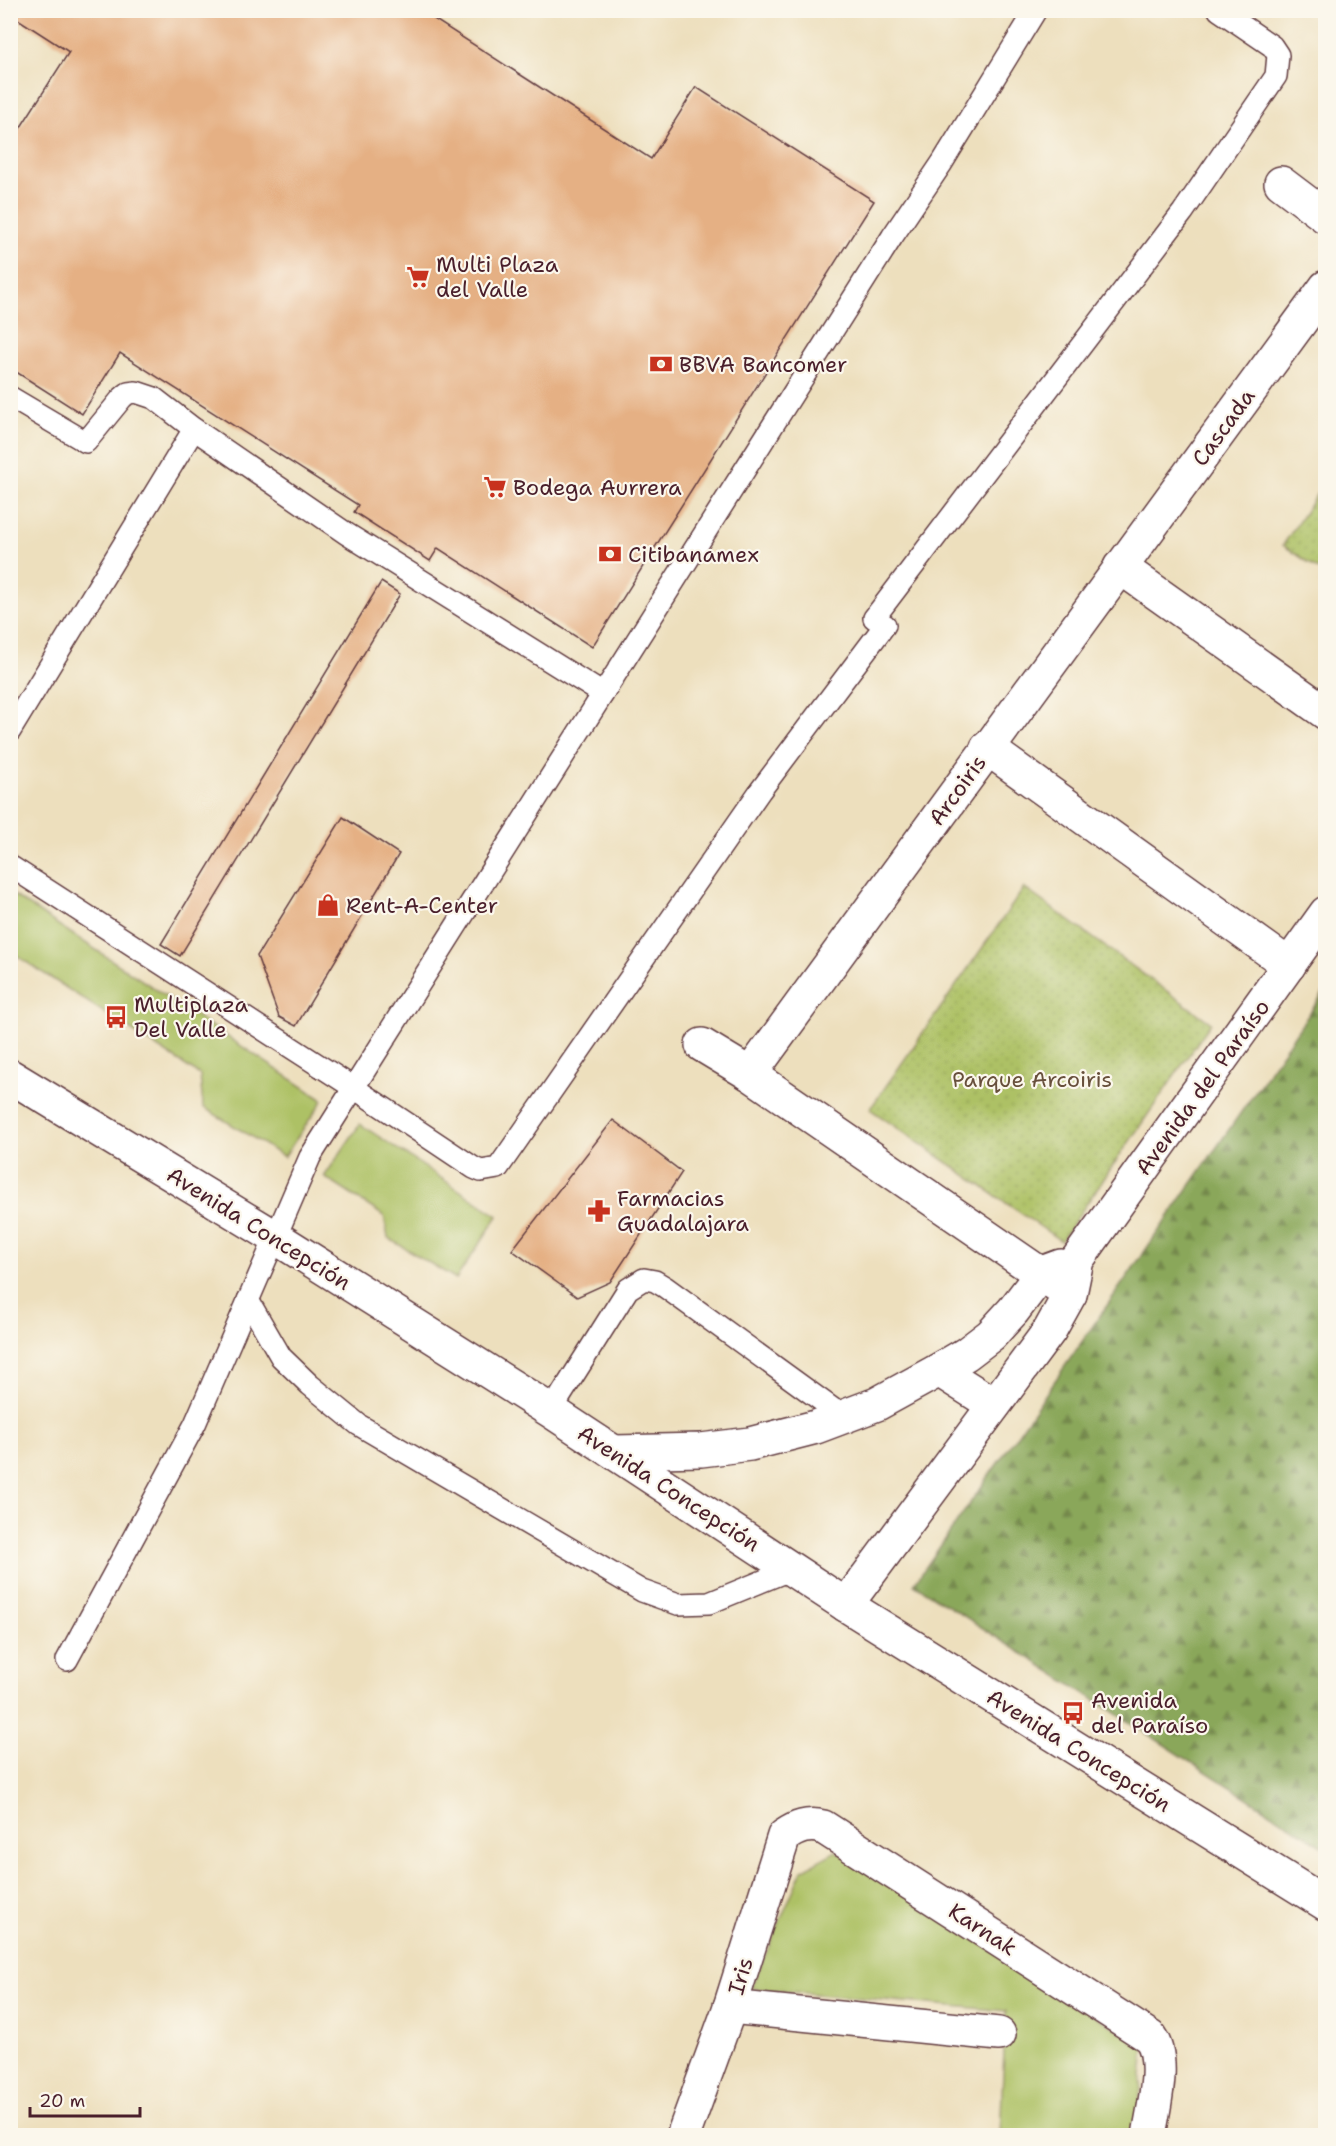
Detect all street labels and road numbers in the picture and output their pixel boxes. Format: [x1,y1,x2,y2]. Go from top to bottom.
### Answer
street label: Cascada [1185,382,1262,472]
street label: Arcoiris [922,749,993,831]
street label: Avenida del Paraíso [1129,993,1276,1181]
street label: Avenida Concepción [161,1160,356,1297]
street label: Avenida Concepción [572,1419,765,1558]
street label: Avenida Concepción [981,1682,1176,1819]
street label: Karnak [943,1896,1023,1962]
street label: Iris [721,1954,760,1998]

